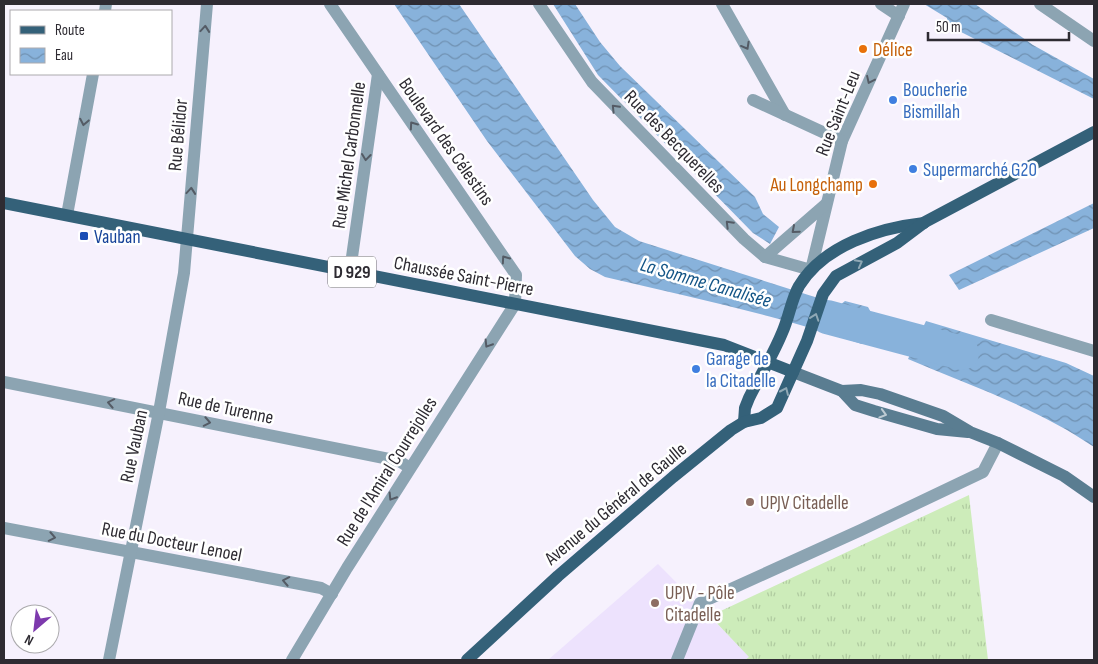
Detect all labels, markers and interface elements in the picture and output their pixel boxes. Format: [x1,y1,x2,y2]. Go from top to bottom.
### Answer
legend [10,10,172,75]
scale bar [928,10,1069,42]
text: 50 m [936,18,961,37]
text: Route [55,21,85,40]
one-way arrow [199,24,210,32]
place label: Délice [873,39,913,62]
one-way arrow [740,41,750,50]
marker: Délice [857,43,869,55]
text: Eau [55,46,73,65]
street label: Rue Saint-Leu [811,68,866,159]
street label: Boulevard des Célestins [393,74,498,210]
one-way arrow [865,75,876,84]
place label: Boucherie Bismillah [903,79,967,124]
street label: Rue Michel Carbonnelle [328,80,371,230]
street label: Rue des Becquerelles [619,86,729,198]
marker: Boucherie Bismillah [887,94,899,106]
street label: Rue Bélidor [164,98,193,172]
one-way arrow [612,104,621,113]
one-way arrow [79,117,89,126]
one-way arrow [410,121,419,131]
one-way arrow [361,153,372,161]
place label: Supermarché G20 [923,159,1037,182]
marker: Supermarché G20 [907,163,919,175]
place label: Au Longchamp [769,174,863,197]
marker: Au Longchamp [867,178,879,190]
one-way arrow [185,186,196,194]
one-way arrow [726,220,735,229]
one-way arrow [792,225,801,234]
place label: Vauban [94,226,141,249]
marker: Vauban [78,230,90,242]
street label: Chaussée Saint-Pierre [392,252,535,301]
water label: La Somme Canalisée [637,253,774,313]
one-way arrow [502,255,511,265]
road number: D 929 [328,256,376,288]
one-way arrow [854,259,863,269]
one-way arrow [809,314,819,322]
one-way arrow [485,339,494,348]
place label: Garage de la Citadelle [706,348,776,393]
marker: Garage de la Citadelle [690,363,702,375]
street label: Rue de Turenne [176,387,275,430]
one-way arrow [778,387,789,396]
street label: Rue de l'Amiral Courrejolles [332,393,443,551]
one-way arrow [107,398,116,408]
street label: Rue Vauban [116,408,153,485]
one-way arrow [879,409,887,419]
one-way arrow [202,417,211,427]
street label: Avenue du Général de Gaulle [540,438,692,571]
one-way arrow [389,491,398,500]
place label: UPJV Citadelle [760,492,849,515]
marker: UPJV Citadelle [744,496,756,508]
street label: Rue du Docteur Lenoel [100,518,244,567]
one-way arrow [47,532,56,542]
one-way arrow [281,577,290,587]
place label: UPJV - Pôle Citadelle [665,582,735,627]
marker: UPJV - Pôle Citadelle [649,597,661,609]
north arrow [10,604,60,654]
text: N [22,631,36,649]

